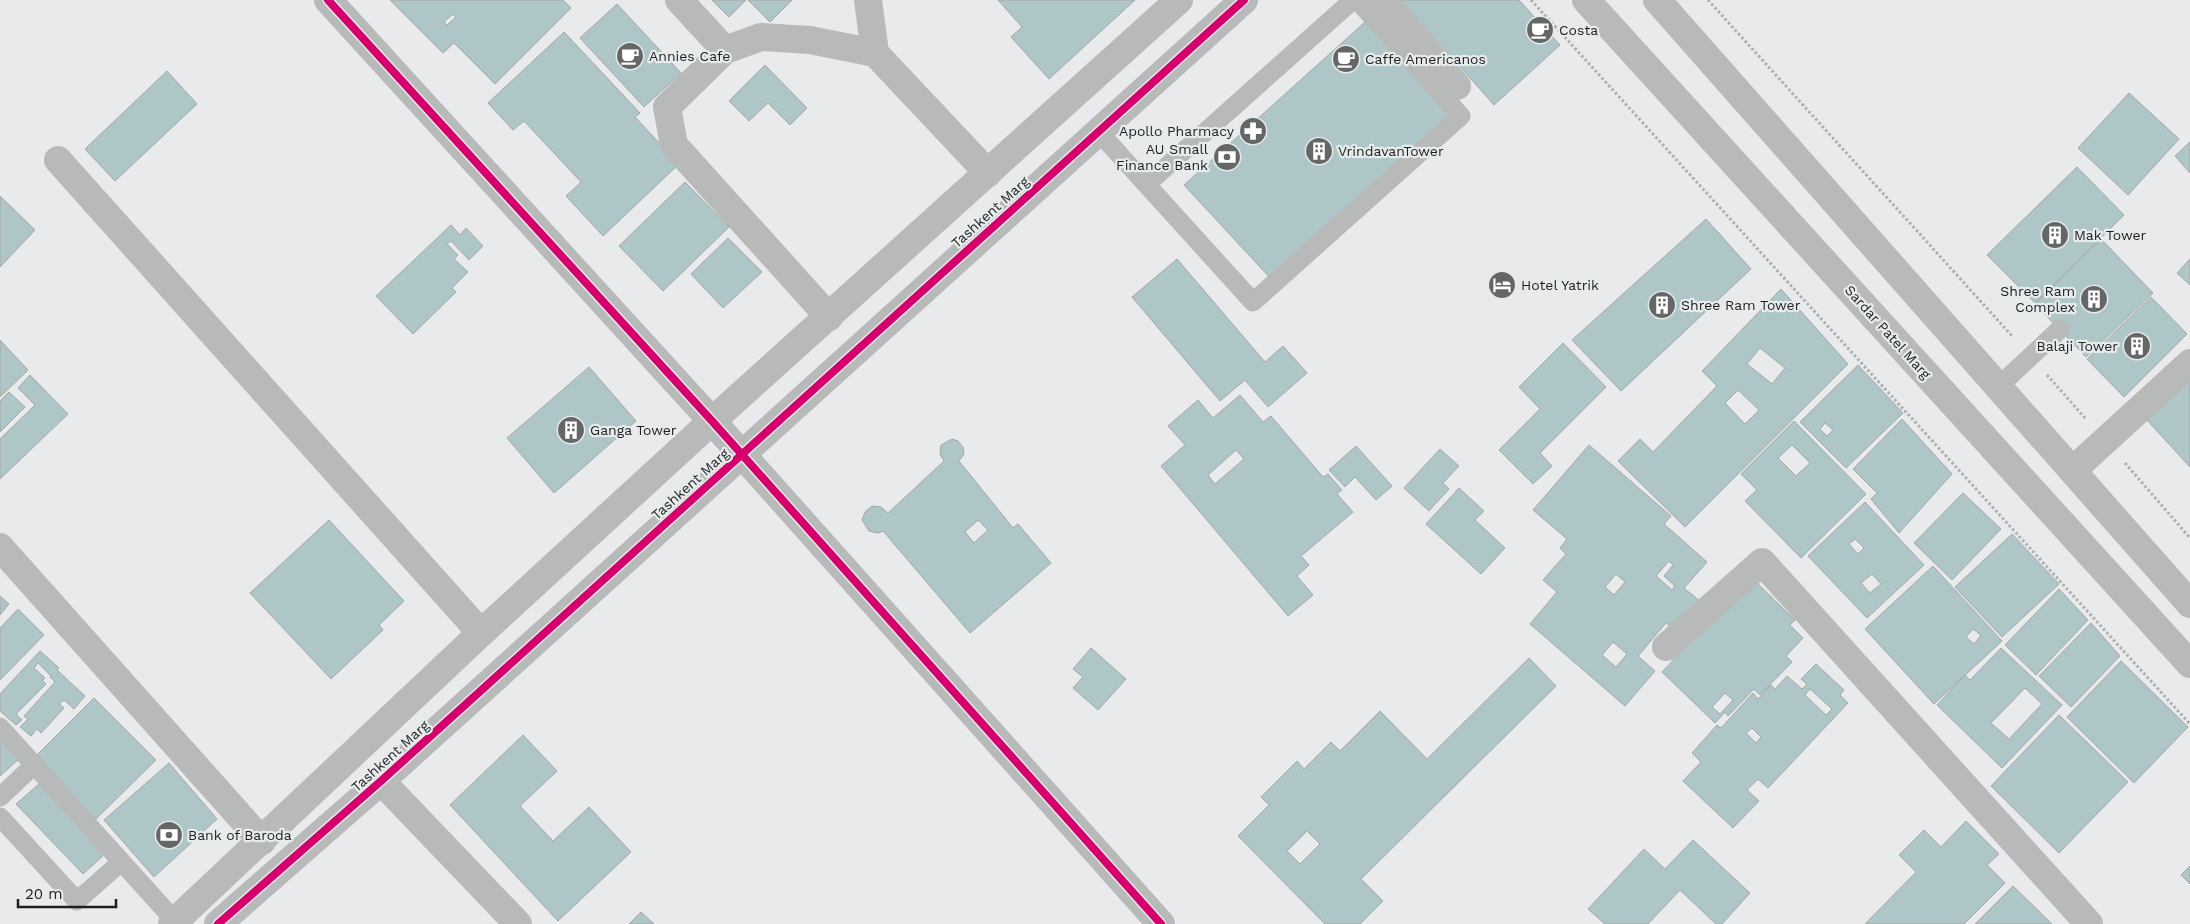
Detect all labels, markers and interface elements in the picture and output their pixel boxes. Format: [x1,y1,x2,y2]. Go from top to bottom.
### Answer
cafe icon: Costa [1525,15,1555,45]
place label: Costa [1559,22,1598,38]
cafe icon: Annies Cafe [615,41,645,71]
cafe icon: Caffe Americanos [1331,44,1361,74]
place label: Annies Cafe [649,48,730,64]
place label: Caffe Americanos [1365,51,1486,67]
pharmacy icon: Apollo Pharmacy [1238,116,1268,146]
place label: Apollo Pharmacy [1119,123,1235,139]
building icon: VrindavanTower [1304,136,1334,166]
place label: AU Small Finance Bank [1116,141,1209,173]
bank icon: AU Small Finance Bank [1212,142,1242,172]
place label: VrindavanTower [1338,143,1444,159]
street label: Tashkent Marg [948,173,1032,251]
building icon: Mak Tower [2040,220,2070,250]
place label: Mak Tower [2074,227,2146,243]
hotel icon: Hotel Yatrik [1487,270,1517,300]
place label: Hotel Yatrik [1521,277,1599,293]
street label: Sardar Patel Marg [1842,282,1935,383]
place label: Shree Ram Complex [2000,283,2075,315]
building icon: Shree Ram Complex [2079,284,2109,314]
building icon: Shree Ram Tower [1647,290,1677,320]
place label: Shree Ram Tower [1681,297,1801,313]
building icon: Balaji Tower [2122,331,2152,361]
place label: Balaji Tower [2037,338,2118,354]
building icon: Ganga Tower [556,415,586,445]
place label: Ganga Tower [590,422,677,438]
street label: Tashkent Marg [648,445,732,523]
street label: Tashkent Marg [348,717,432,795]
bank icon: Bank of Baroda [154,820,184,850]
place label: Bank of Baroda [188,827,292,843]
scale bar [18,876,115,908]
text: 20 m [25,885,63,903]

